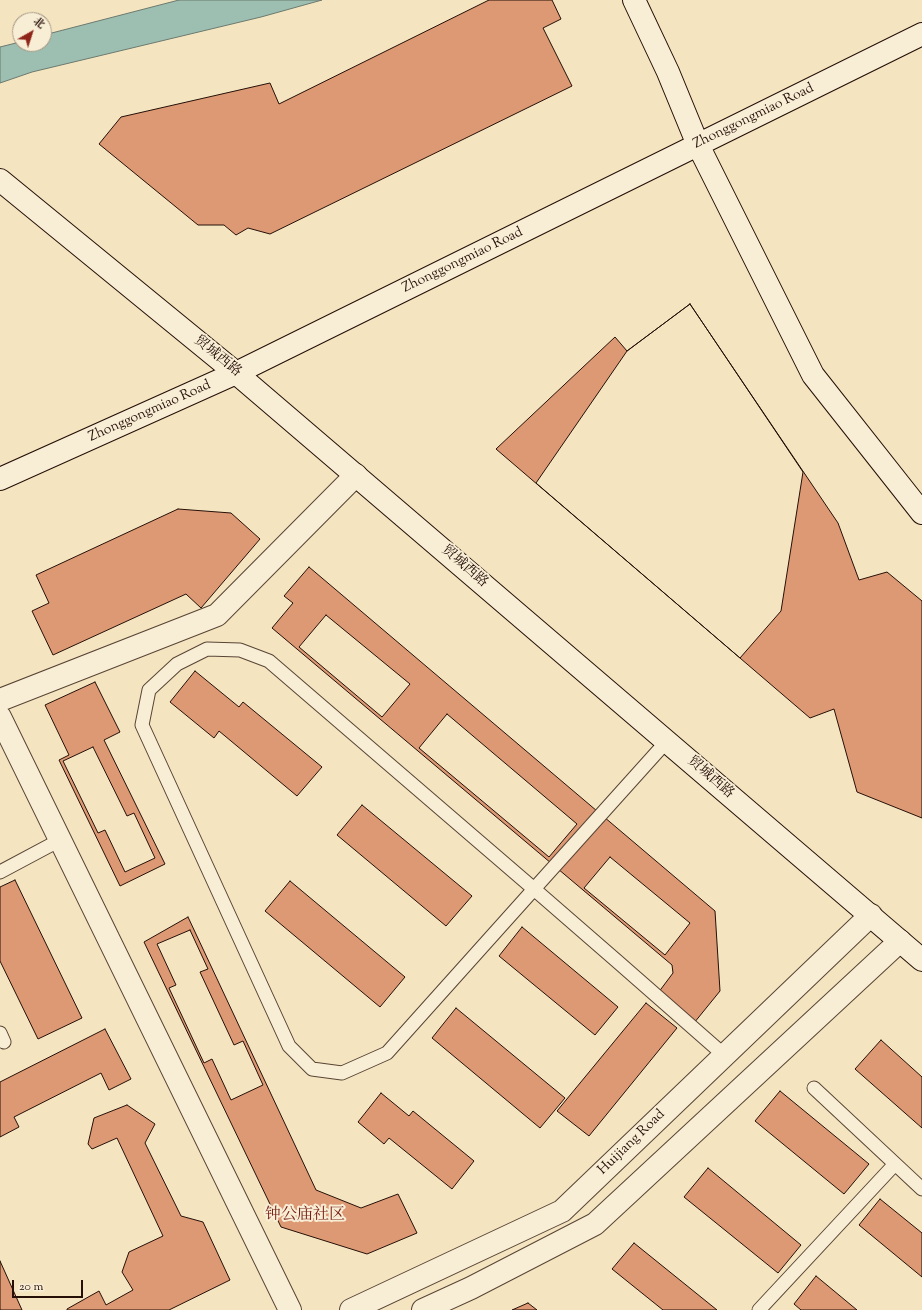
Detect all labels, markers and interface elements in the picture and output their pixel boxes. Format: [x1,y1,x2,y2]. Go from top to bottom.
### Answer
north arrow [12,12,52,52]
text: 北 [30,14,48,33]
street label: Zhonggongmiao Road [691,81,817,153]
street label: Zhonggongmiao Road [400,225,526,297]
street label: 贸城西路 [190,333,244,381]
street label: Zhonggongmiao Road [86,378,214,446]
street label: 贸城西路 [437,542,491,592]
street label: 贸城西路 [683,753,737,803]
street label: Huijiang Road [595,1107,669,1179]
district label: 钟公庙社区 [265,1206,345,1226]
scale bar [14,1272,85,1298]
text: 20 m [19,1278,43,1296]

